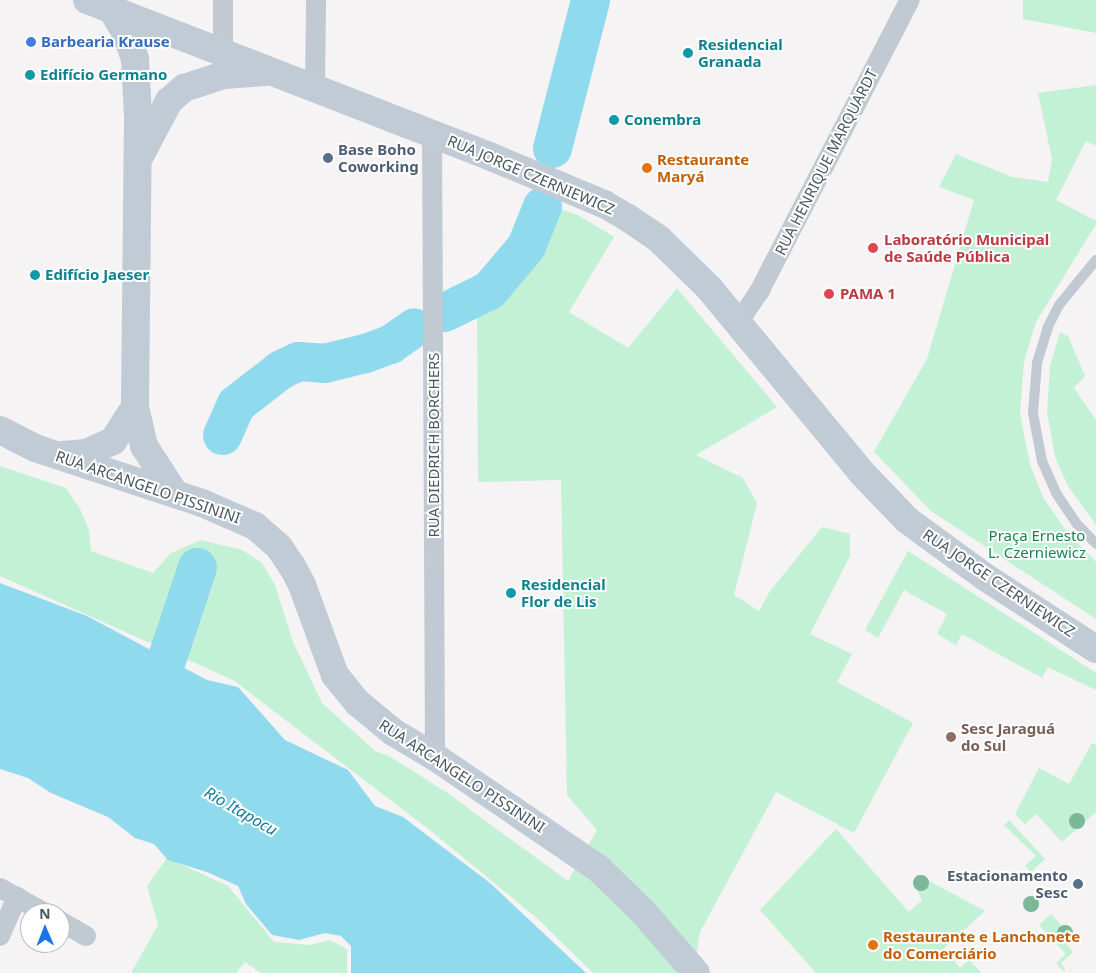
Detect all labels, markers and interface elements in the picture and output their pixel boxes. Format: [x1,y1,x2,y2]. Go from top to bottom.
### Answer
place label: Barbearia Krause [41,33,170,51]
place label: Residencial Granada [698,35,783,70]
marker: Barbearia Krause [25,36,37,48]
marker: Residencial Granada [682,47,694,59]
place label: Edifício Germano [40,66,167,84]
street label: RUA HENRIQUE MARQUARDT [771,66,881,258]
marker: Edifício Germano [24,69,36,81]
place label: Conembra [624,111,701,129]
marker: Conembra [608,114,620,126]
street label: RUA JORGE CZERNIEWICZ [445,132,617,218]
place label: Base Boho Coworking [338,140,419,175]
place label: Restaurante Maryá [657,150,749,185]
marker: Base Boho Coworking [322,152,334,164]
marker: Restaurante Maryá [641,162,653,174]
place label: Laboratório Municipal de Saúde Pública [884,230,1049,265]
marker: Laboratório Municipal de Saúde Pública [866,241,880,255]
place label: Edifício Jaeser [45,266,149,284]
marker: Edifício Jaeser [29,269,41,281]
place label: PAMA 1 [840,285,896,303]
marker: PAMA 1 [822,287,836,301]
street label: RUA DIEDRICH BORCHERS [425,352,443,538]
street label: RUA ARCANGELO PISSININI [53,447,243,527]
street label: RUA JORGE CZERNIEWICZ [920,525,1078,641]
park label: Praça Ernesto L. Czerniewicz [988,526,1086,561]
place label: Residencial Flor de Lis [521,575,606,610]
marker: Residencial Flor de Lis [505,587,517,599]
street label: RUA ARCANGELO PISSININI [376,716,548,836]
place label: Sesc Jaraguá do Sul [961,719,1055,754]
marker: Sesc Jaraguá do Sul [945,731,957,743]
water label: Rio Itapocu [201,782,281,840]
place label: Estacionamento Sesc [947,866,1068,901]
marker: Estacionamento Sesc [1072,878,1084,890]
north arrow [20,903,70,953]
text: N [39,904,51,923]
place label: Restaurante e Lanchonete do Comerciário [883,927,1080,962]
marker: Restaurante e Lanchonete do Comerciário [867,939,879,951]

